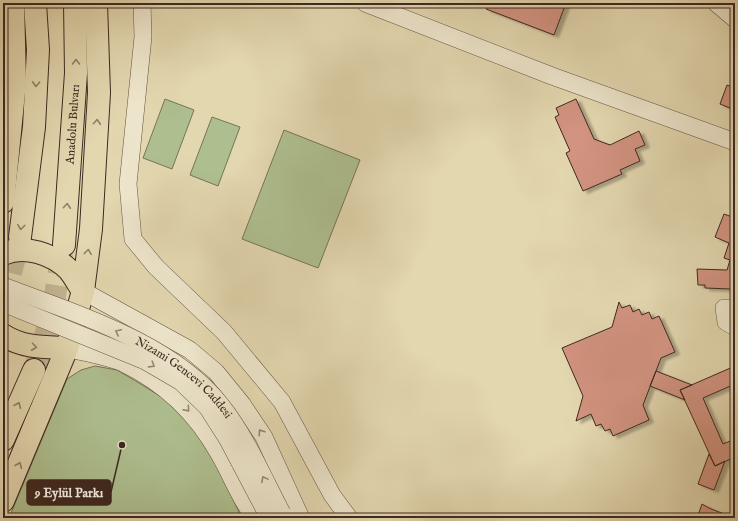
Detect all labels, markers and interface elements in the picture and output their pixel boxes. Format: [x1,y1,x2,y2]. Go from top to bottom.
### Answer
one-way arrow [72,59,80,65]
one-way arrow [32,81,41,87]
street label: Anadolu Bulvarı [63,84,83,166]
one-way arrow [93,119,102,125]
one-way arrow [62,203,71,209]
one-way arrow [17,224,26,230]
one-way arrow [83,249,92,255]
one-way arrow [114,329,122,337]
street label: Nizami Gencevi Caddesi [133,334,235,421]
one-way arrow [31,342,37,351]
one-way arrow [148,360,155,368]
one-way arrow [14,402,22,409]
one-way arrow [182,404,189,411]
one-way arrow [258,429,266,436]
one-way arrow [14,461,22,468]
one-way arrow [262,476,269,483]
callout: 9 Eylül Parkı [27,480,111,505]
text: 9 Eylül Parkı [34,485,104,502]

